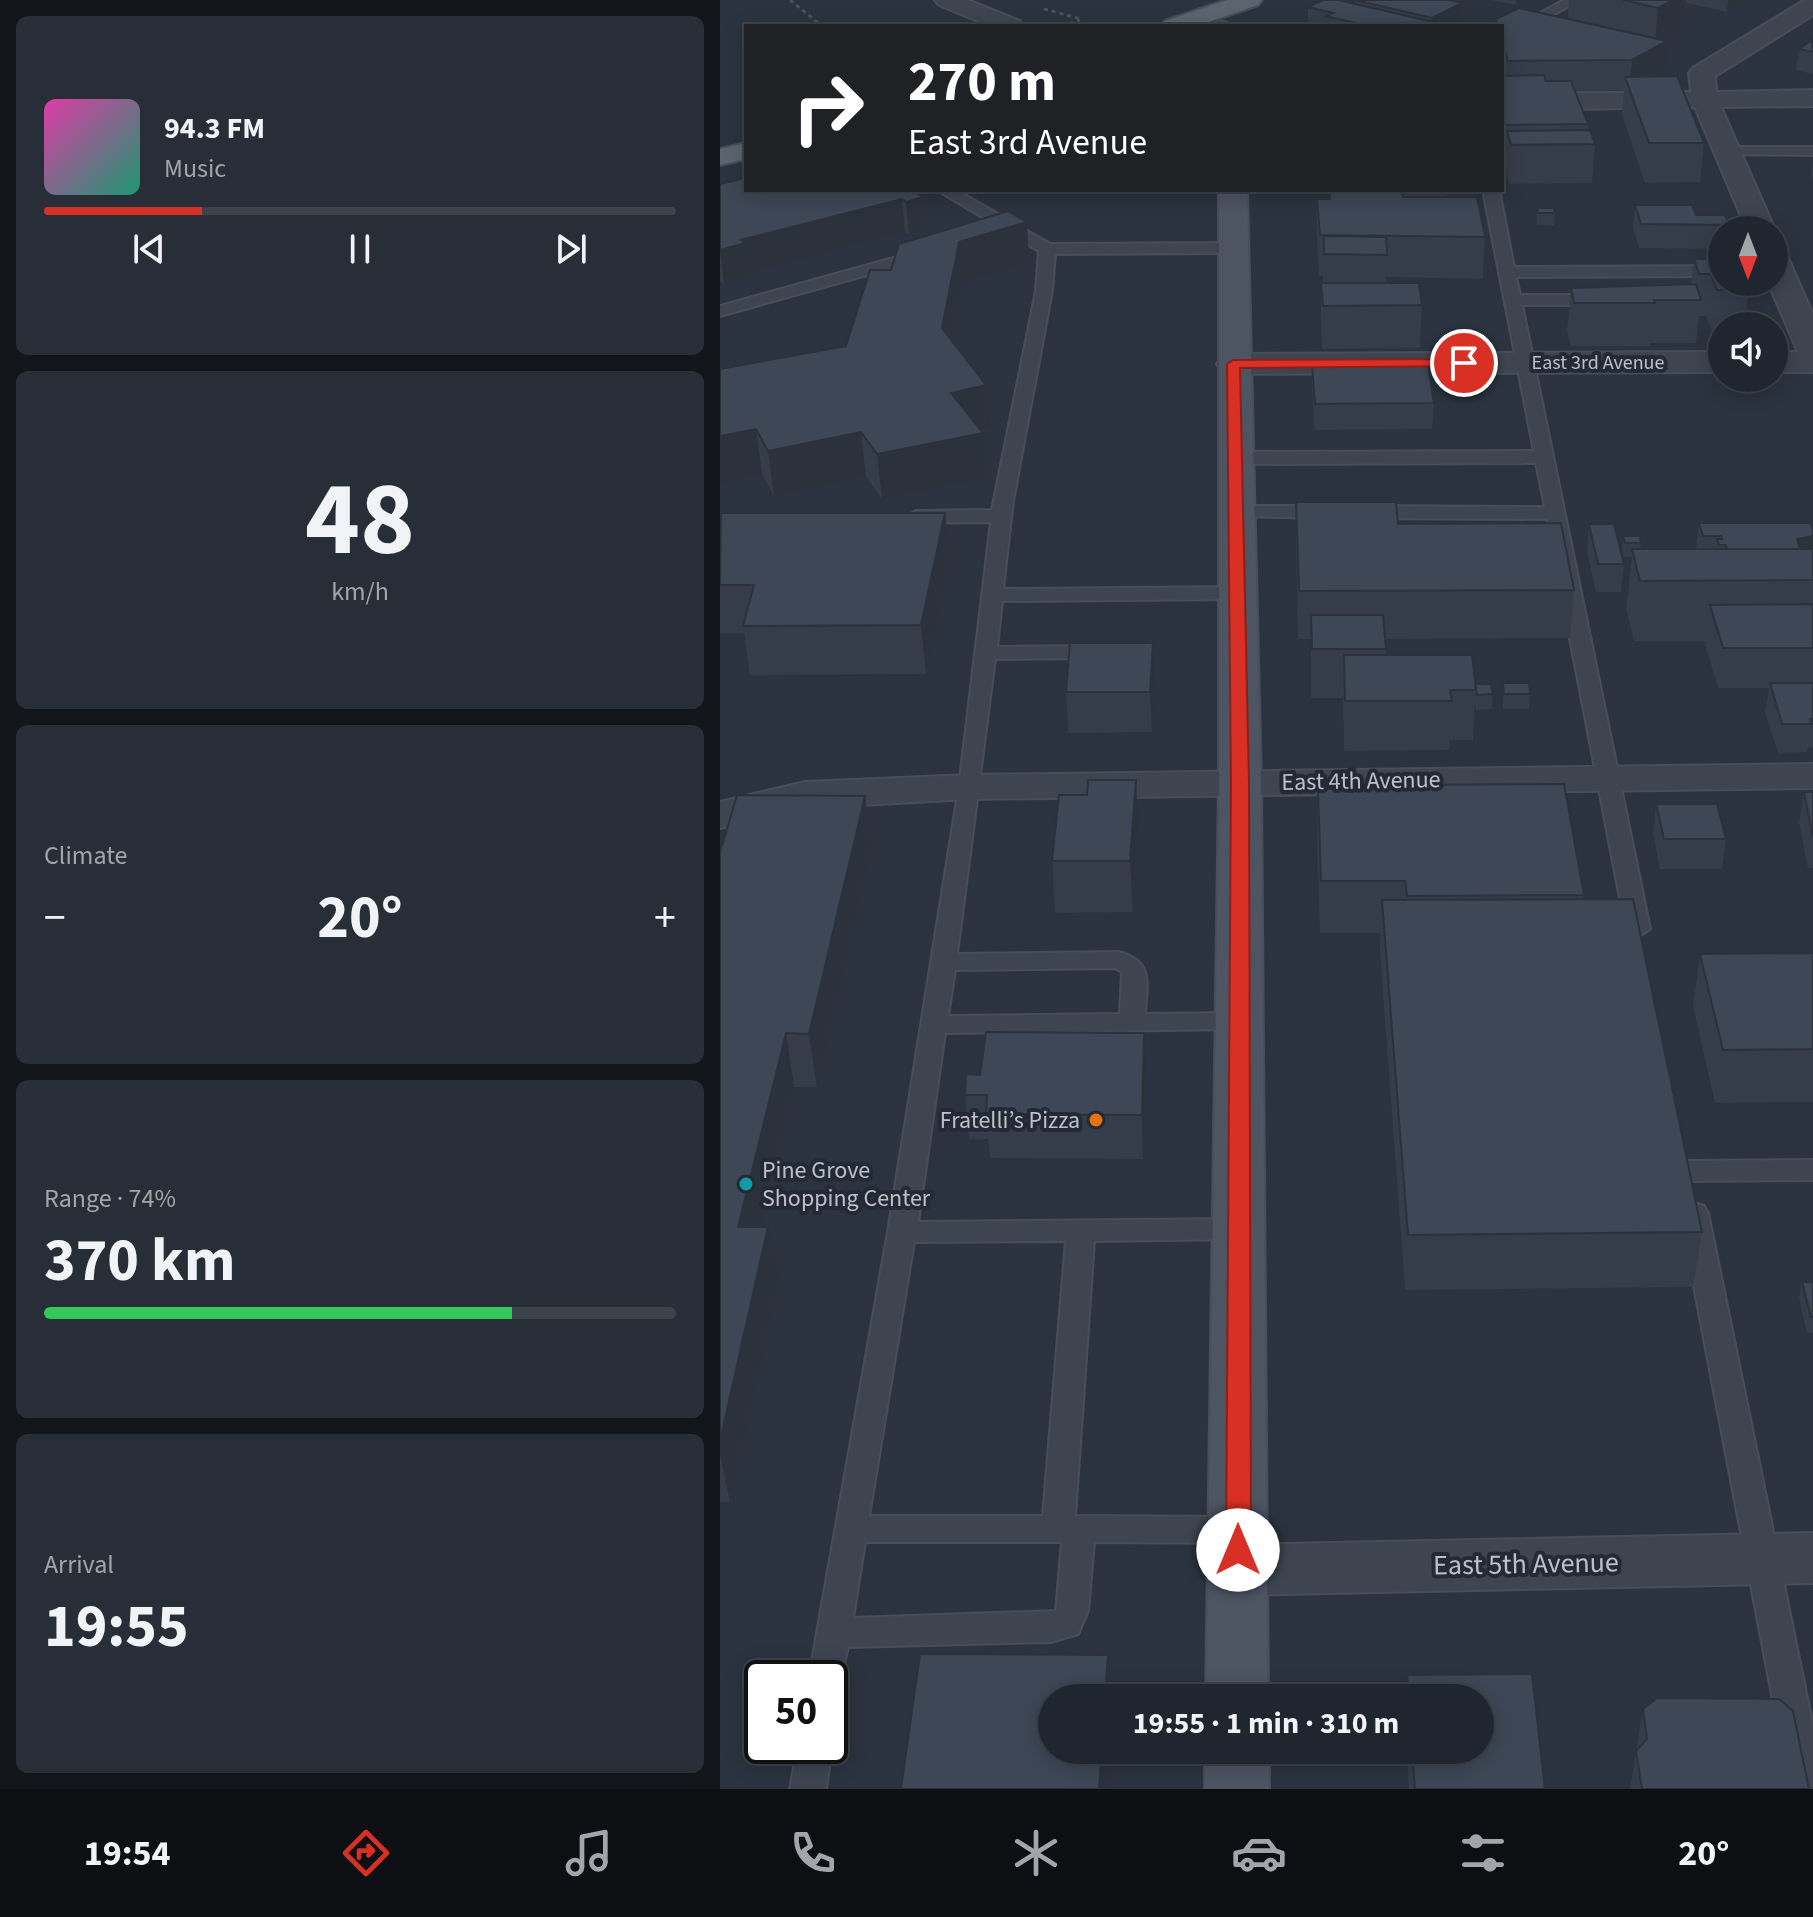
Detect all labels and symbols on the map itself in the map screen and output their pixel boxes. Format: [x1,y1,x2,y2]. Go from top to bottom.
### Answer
north arrow [1708,216,1788,296]
pin [1430,329,1498,397]
street label: East 3rd Avenue [1532,349,1664,377]
street label: East 4th Avenue [1281,762,1441,800]
place label: Fratelli’s Pizza [940,1103,1080,1138]
marker: Fratelli’s Pizza [1087,1111,1105,1129]
place label: Pine Grove Shopping Center [762,1153,931,1216]
marker: Pine Grove Shopping Center [737,1175,755,1193]
position arrow [1196,1508,1280,1592]
street label: East 5th Avenue [1433,1542,1619,1586]
speed limit sign: 50 [744,1660,848,1764]

